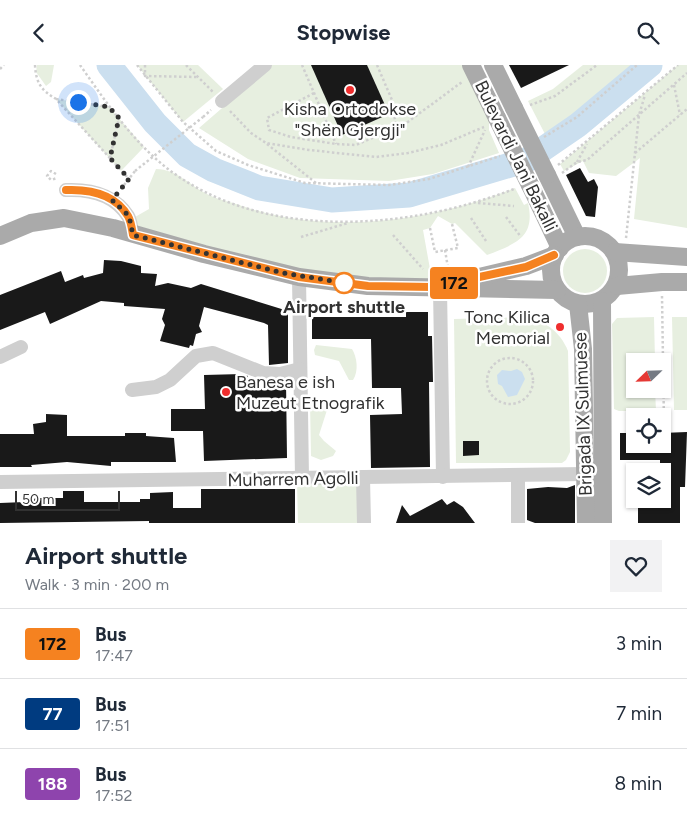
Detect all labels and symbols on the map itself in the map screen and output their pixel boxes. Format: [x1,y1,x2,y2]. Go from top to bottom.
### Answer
street label: Bulevardi Jani Bakalli [470,77,562,235]
marker: Kisha Ortodokse "Shën Gjergji" [344,84,356,96]
your location [66,90,91,115]
place label: Kisha Ortodokse "Shën Gjergji" [284,98,416,141]
line badge: 172 [425,267,483,299]
marker: Airport shuttle [333,272,355,294]
place label: Airport shuttle [283,296,405,318]
place label: Tonc Kilica Memorial [464,306,550,349]
marker: Tonc Kilica Memorial [554,321,566,333]
street label: Brigada IX Sulmuese [569,331,597,496]
north arrow [626,353,671,397]
place label: Banesa e ish Muzeut Etnografik [236,371,385,414]
marker: Banesa e ish Muzeut Etnografik [220,386,232,398]
street label: Muharrem Agolli [227,467,359,491]
scale bar [15,488,120,511]

